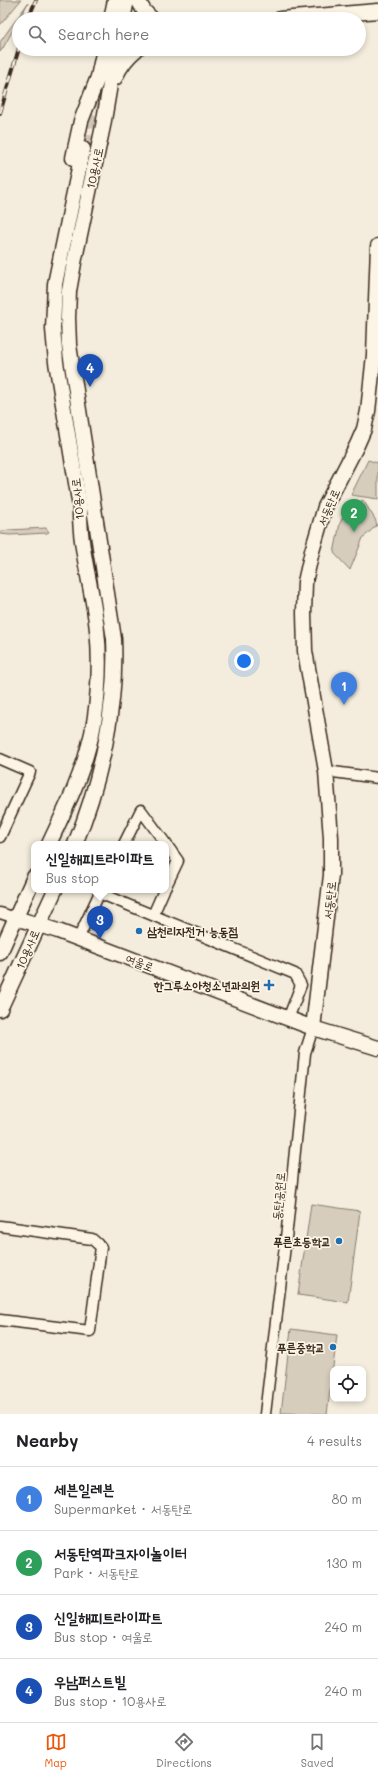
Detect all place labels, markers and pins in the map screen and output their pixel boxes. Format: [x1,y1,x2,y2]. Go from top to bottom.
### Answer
pin: 4 [77,354,103,387]
pin: 2 [341,499,367,532]
pin: 1 [331,672,357,705]
pin: 3 [87,906,113,939]
place label: 삼천리자전거 능동점 [147,923,239,939]
marker: 삼천리자전거 능동점 [134,926,144,936]
place label: 한그루소아청소년과의원 [153,977,260,993]
marker: 한그루소아청소년과의원 [263,979,275,991]
place label: 푸른초등학교 [273,1233,331,1249]
marker: 푸른초등학교 [334,1236,344,1246]
place label: 푸른중학교 [277,1339,325,1355]
marker: 푸른중학교 [328,1342,338,1352]

